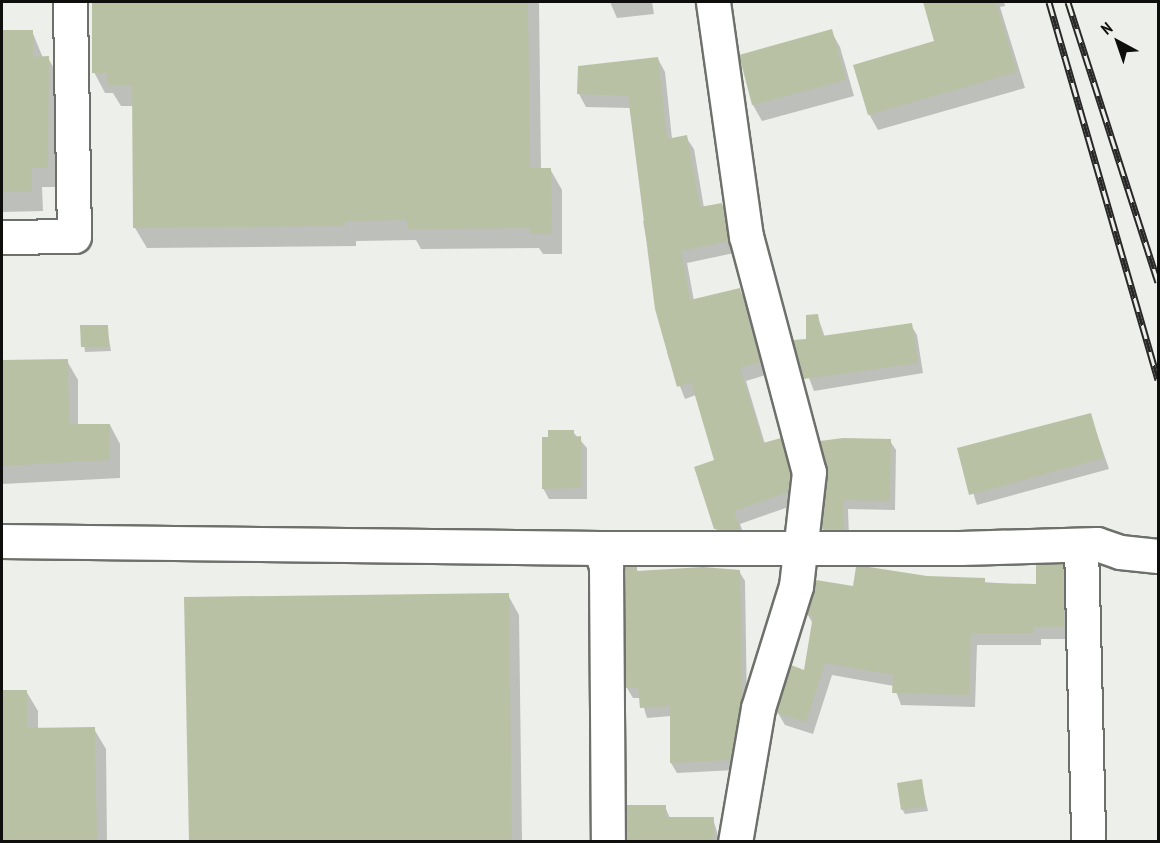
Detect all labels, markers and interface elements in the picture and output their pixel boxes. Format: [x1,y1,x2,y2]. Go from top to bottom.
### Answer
north arrow [1088,12,1148,72]
text: N [1097,18,1116,39]

